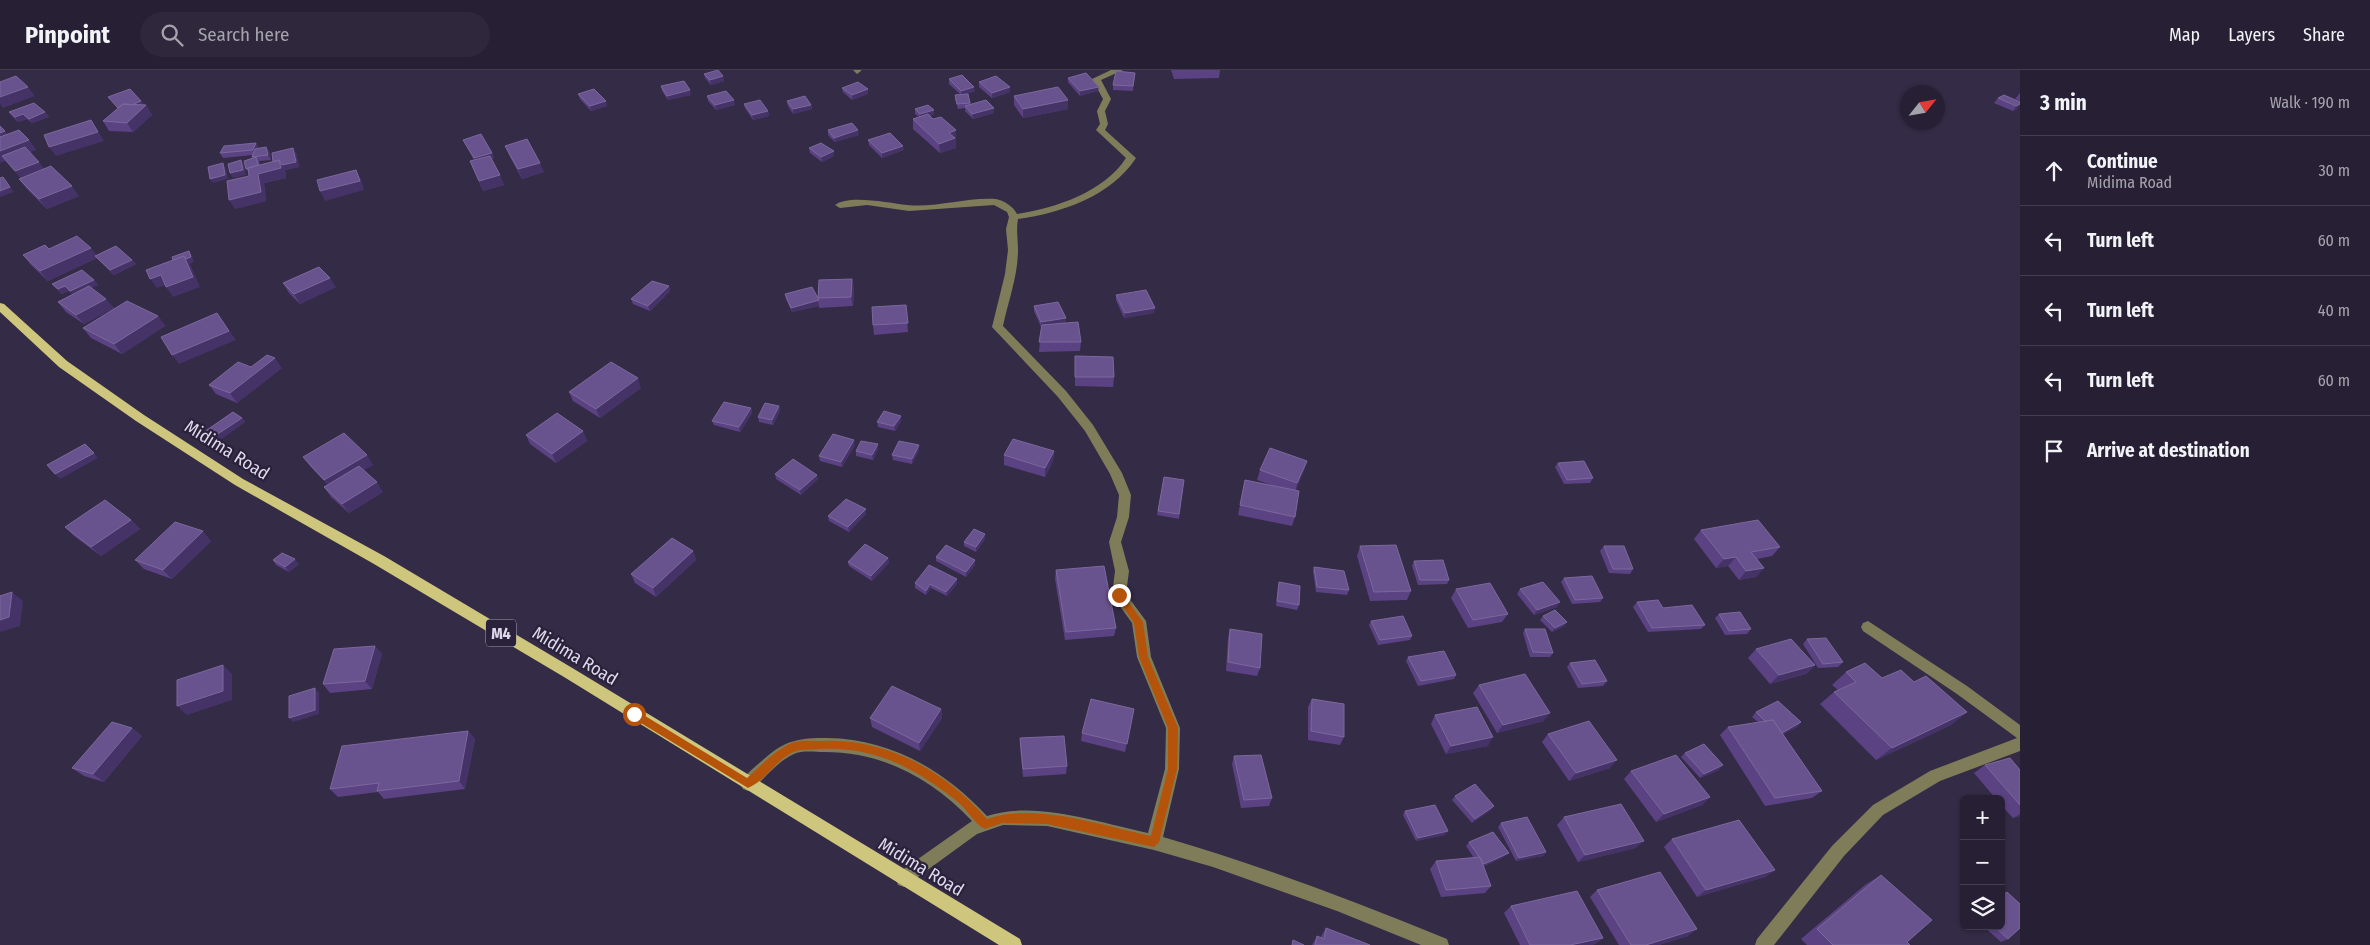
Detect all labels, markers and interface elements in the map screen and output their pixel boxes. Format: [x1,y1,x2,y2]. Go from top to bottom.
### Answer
search box [140,12,490,57]
text: Pinpoint [25,21,110,49]
icon: search [158,21,186,49]
text: Search here [198,23,289,46]
text: Map [2169,24,2200,46]
text: Layers [2228,24,2275,46]
text: Share [2303,24,2345,46]
north arrow [1900,85,1945,130]
text: 3 min [2040,90,2087,116]
text: Walk · 190 m [2270,93,2350,112]
text: Continue [2087,150,2158,173]
icon: ahead [2040,157,2068,185]
text: 30 m [2318,161,2350,180]
text: Midima Road [2087,173,2172,192]
icon: left [2040,227,2068,255]
text: Turn left [2087,229,2154,252]
text: 60 m [2318,231,2350,250]
icon: left [2040,297,2068,325]
text: Turn left [2087,299,2154,322]
text: 40 m [2318,301,2350,320]
icon: left [2040,367,2068,395]
text: Turn left [2087,369,2154,392]
text: 60 m [2318,371,2350,390]
street label: Midima Road [181,415,273,485]
icon: arrive [2040,437,2068,465]
text: Arrive at destination [2087,439,2250,462]
route end [1108,584,1131,607]
road number: M4 [486,620,516,646]
street label: Midima Road [528,622,622,690]
route start [623,703,646,726]
map controls [1960,795,2005,930]
button: + [1960,795,2005,840]
street label: Midima Road [874,833,968,901]
button: − [1960,840,2005,885]
button: layers [1960,885,2005,930]

